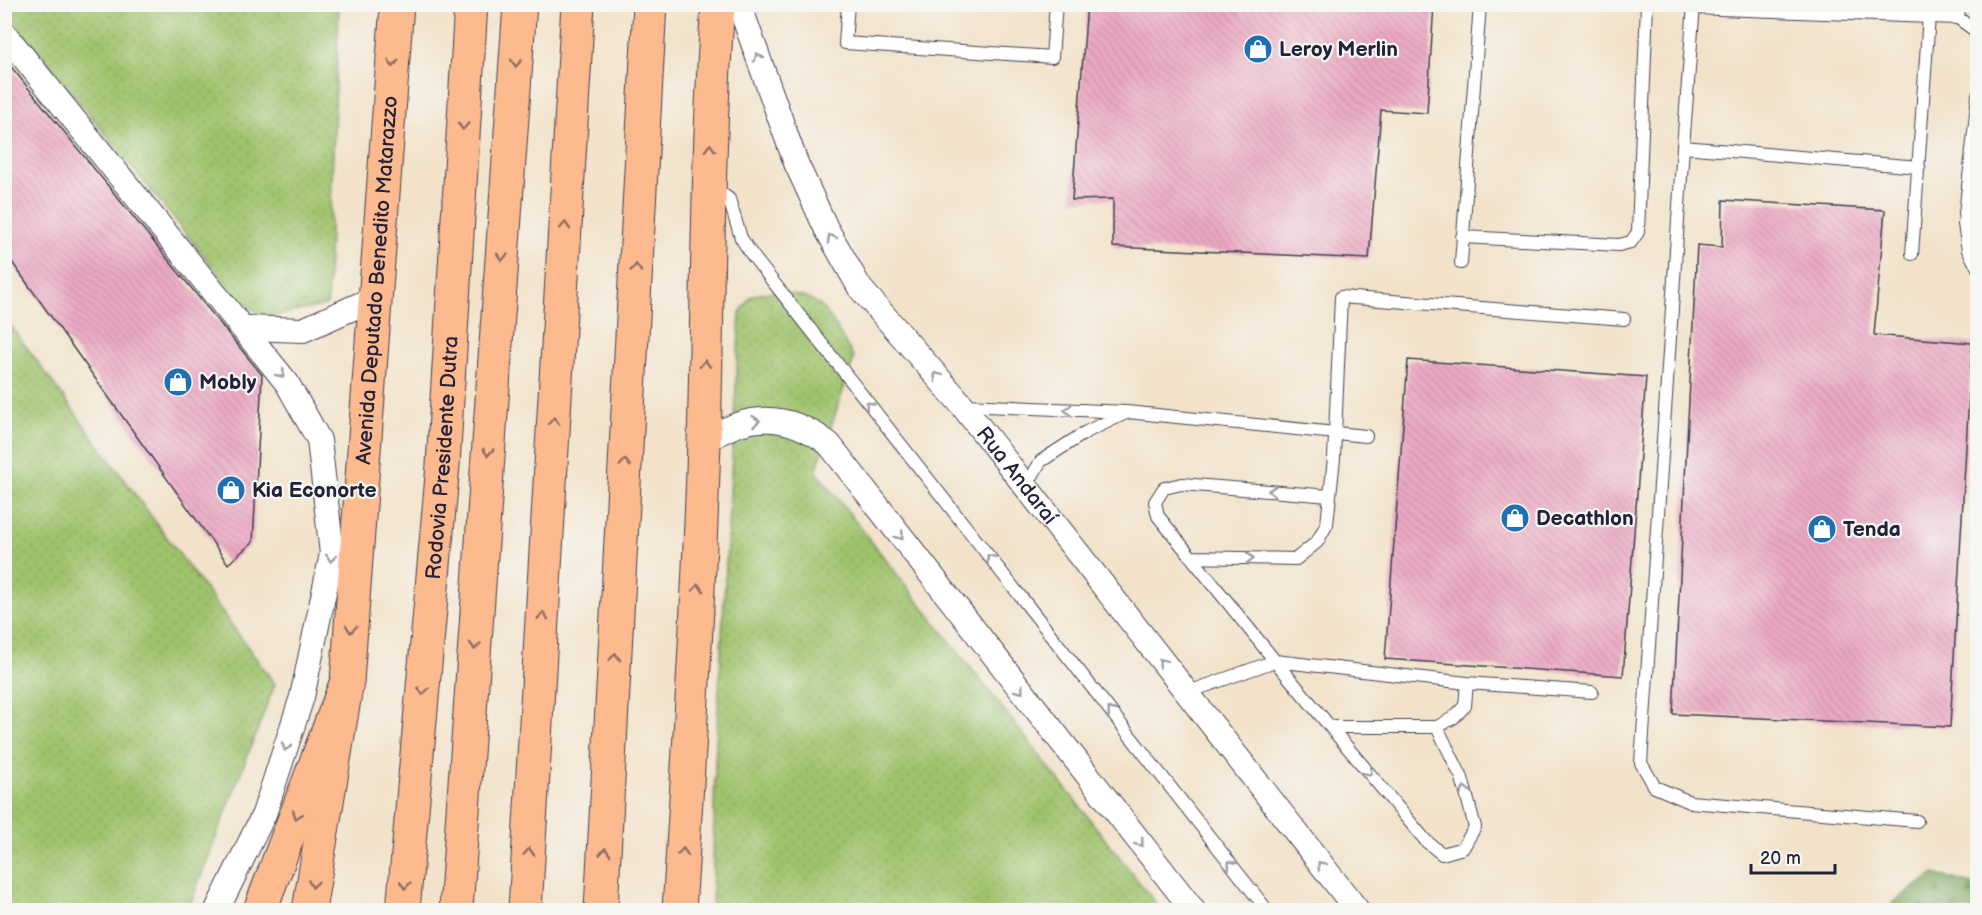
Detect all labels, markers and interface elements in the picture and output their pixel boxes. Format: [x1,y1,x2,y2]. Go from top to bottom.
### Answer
shop icon: Leroy Merlin [1242,33,1274,65]
place label: Leroy Merlin [1279,37,1398,62]
one-way arrow [752,52,765,63]
one-way arrow [386,58,399,67]
one-way arrow [510,58,523,67]
street label: Avenida Deputado Benedito Matarazzo [351,95,403,465]
one-way arrow [457,121,470,130]
one-way arrow [704,143,716,152]
one-way arrow [559,222,572,231]
one-way arrow [827,233,838,244]
one-way arrow [496,253,509,262]
one-way arrow [629,263,642,272]
street label: Rodovia Presidente Dutra [420,335,463,581]
one-way arrow [699,359,712,368]
shop icon: Mobly [162,366,194,398]
one-way arrow [273,368,284,379]
place label: Mobly [199,370,257,395]
one-way arrow [933,372,944,383]
one-way arrow [866,400,877,411]
one-way arrow [1064,403,1073,416]
one-way arrow [752,415,761,428]
one-way arrow [547,416,560,425]
street label: Rua Andaraí [971,422,1064,530]
one-way arrow [482,447,495,456]
one-way arrow [619,458,632,467]
shop icon: Kia Econorte [215,474,247,506]
place label: Kia Econorte [252,478,377,503]
one-way arrow [1267,485,1276,498]
shop icon: Decathlon [1499,502,1531,534]
place label: Decathlon [1536,506,1634,531]
shop icon: Tenda [1806,513,1838,545]
place label: Tenda [1843,517,1901,542]
one-way arrow [893,529,904,540]
one-way arrow [1245,552,1254,564]
one-way arrow [325,553,337,563]
one-way arrow [987,554,998,565]
one-way arrow [692,584,704,593]
one-way arrow [536,611,549,620]
one-way arrow [345,624,358,633]
one-way arrow [468,642,481,651]
one-way arrow [608,653,621,662]
one-way arrow [1158,657,1169,668]
one-way arrow [1013,683,1024,694]
one-way arrow [417,686,430,695]
one-way arrow [1107,707,1118,718]
one-way arrow [281,741,293,752]
one-way arrow [1362,765,1373,776]
one-way arrow [1460,785,1472,796]
one-way arrow [292,809,304,820]
one-way arrow [1133,836,1144,847]
scale bar [1751,837,1835,875]
one-way arrow [522,848,535,857]
one-way arrow [598,848,611,857]
one-way arrow [676,848,689,857]
text: 20 m [1760,848,1801,869]
one-way arrow [1228,860,1239,871]
one-way arrow [1317,860,1328,871]
one-way arrow [307,880,319,889]
one-way arrow [399,880,412,889]

